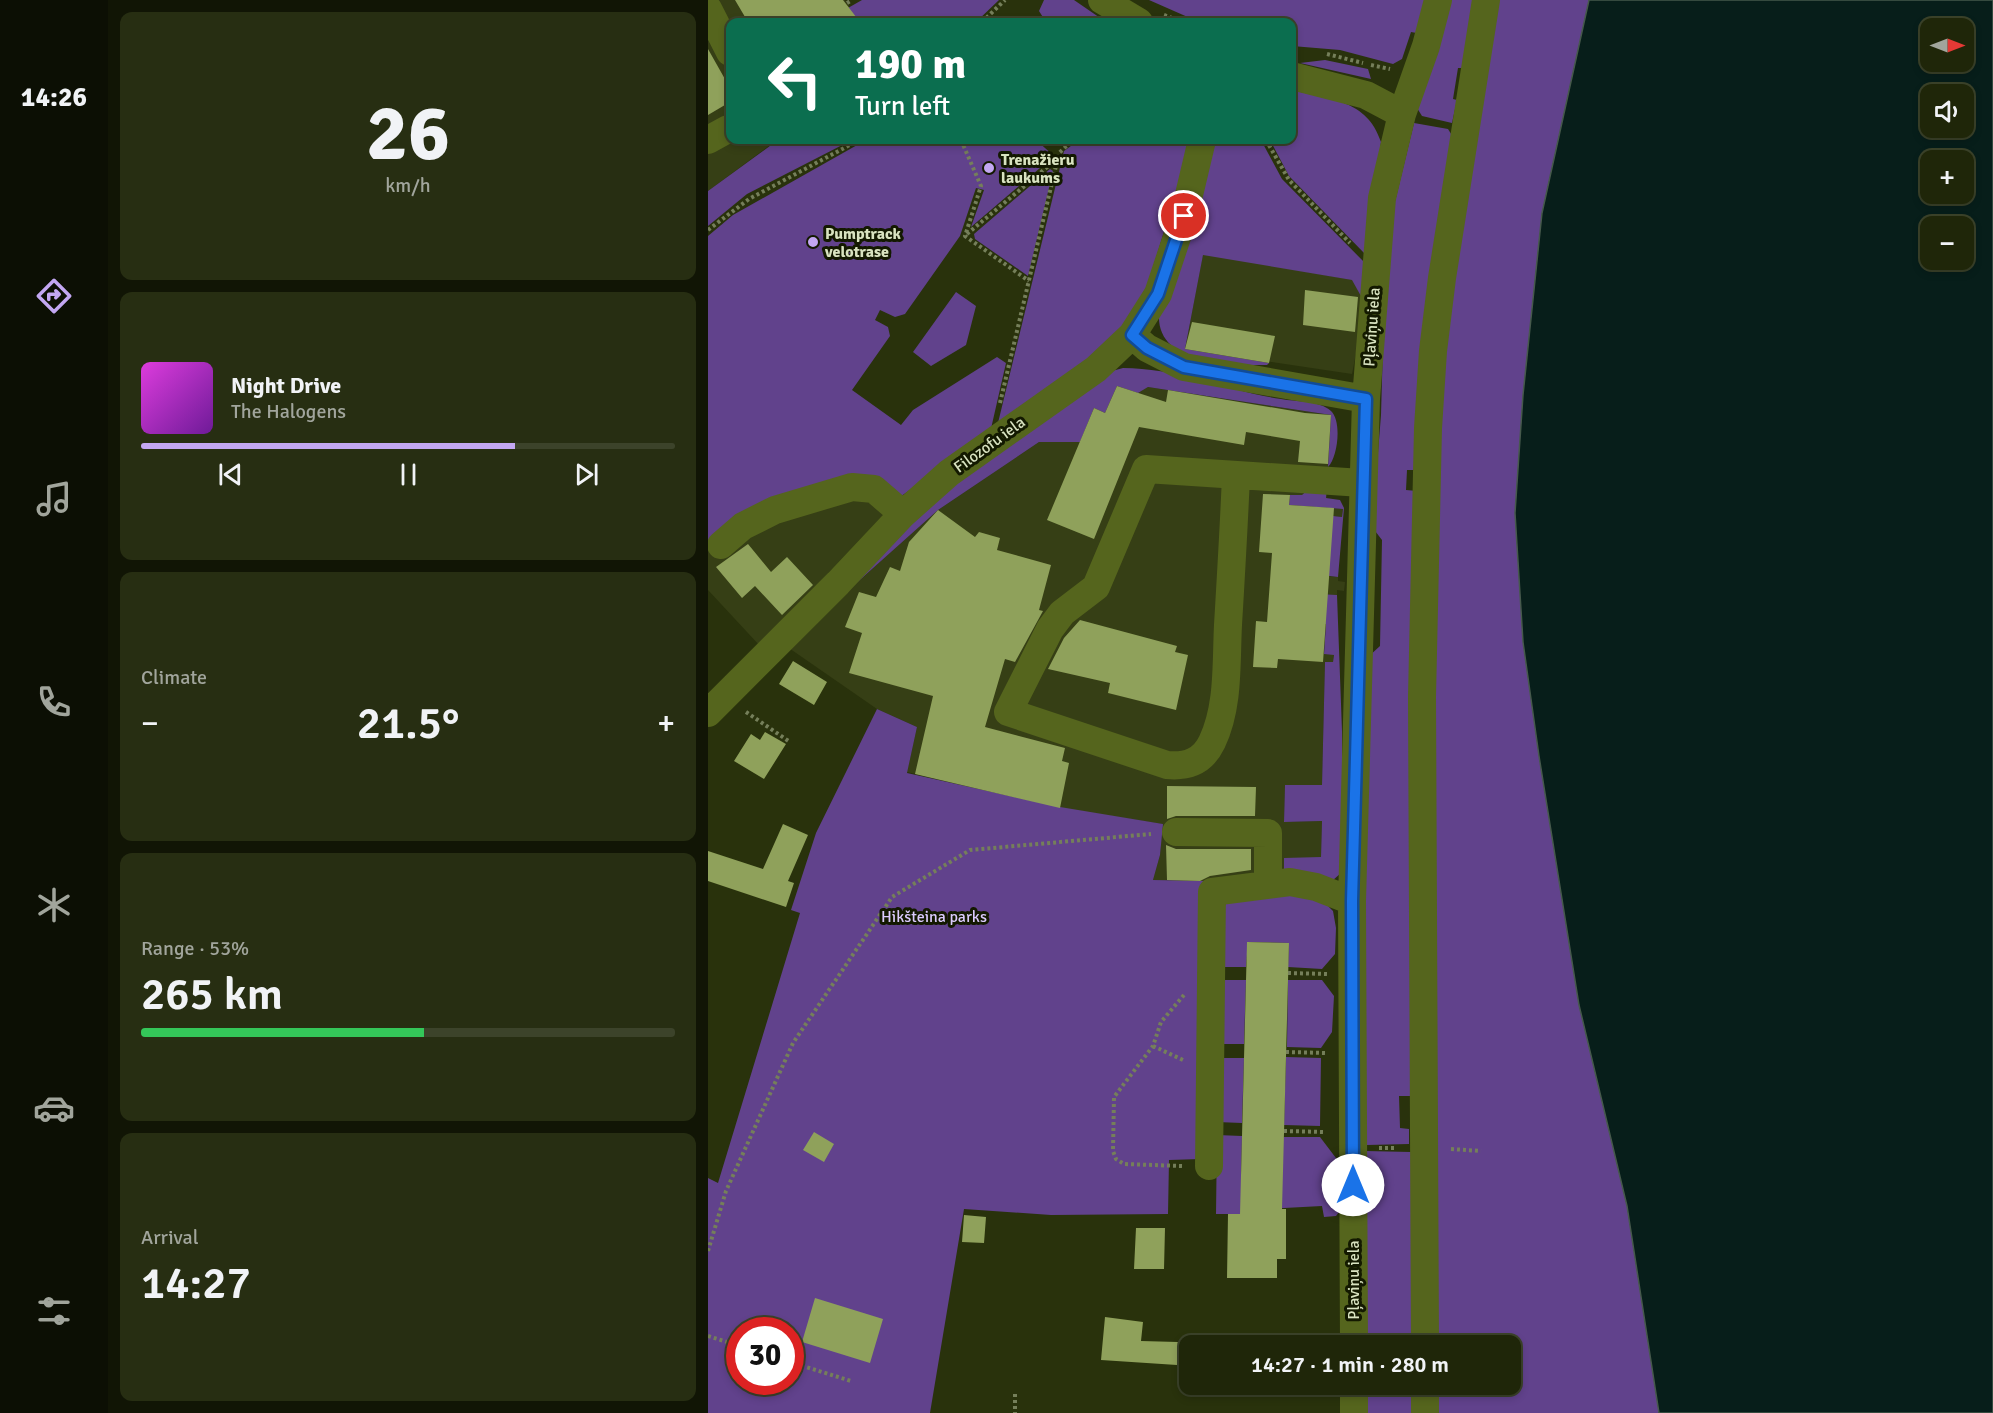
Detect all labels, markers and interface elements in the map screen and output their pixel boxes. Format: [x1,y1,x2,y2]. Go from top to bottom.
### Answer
north arrow [1920,18,1974,72]
map controls [1920,18,1974,270]
text: 190 m [855,39,966,90]
icon: left [756,42,834,120]
text: 14:26 [21,81,87,114]
button: sound [1920,84,1974,138]
text: 26 [366,86,450,182]
text: Turn left [855,90,950,123]
place label: Trenažieru laukums [1001,150,1075,188]
button: + [1920,150,1974,204]
marker: Trenažieru laukums [982,161,996,175]
text: km/h [385,173,431,198]
pin [1158,190,1209,241]
icon: arrive [1167,199,1200,232]
button: − [1920,216,1974,270]
place label: Pumptrack velotrase [824,224,901,262]
marker: Pumptrack velotrase [806,235,820,249]
icon: directions [33,275,75,317]
street label: Pļaviņu iela [1359,287,1385,367]
text: Night Drive [231,372,341,399]
text: The Halogens [231,399,346,424]
street label: Filozofu iela [950,412,1029,477]
icon: previous [214,458,247,491]
icon: pause [392,458,425,491]
icon: next [570,458,603,491]
icon: music [33,478,75,520]
text: Climate [141,665,207,690]
icon: phone [33,681,75,723]
text: 21.5° [357,696,459,751]
text: − [141,703,159,744]
text: + [657,703,675,744]
icon: climate [33,884,75,926]
park label: Hikšteina parks [881,907,987,927]
text: Range · 53% [141,936,249,961]
text: 265 km [141,967,283,1022]
icon: car [33,1087,75,1129]
position arrow [1321,1153,1385,1217]
text: Arrival [141,1225,199,1250]
street label: Pļaviņu iela [1344,1240,1364,1320]
text: 14:27 [141,1256,251,1311]
icon: filters [33,1290,75,1332]
speed limit sign: 30 [726,1317,804,1395]
text: 14:27 · 1 min · 280 m [1251,1351,1449,1378]

